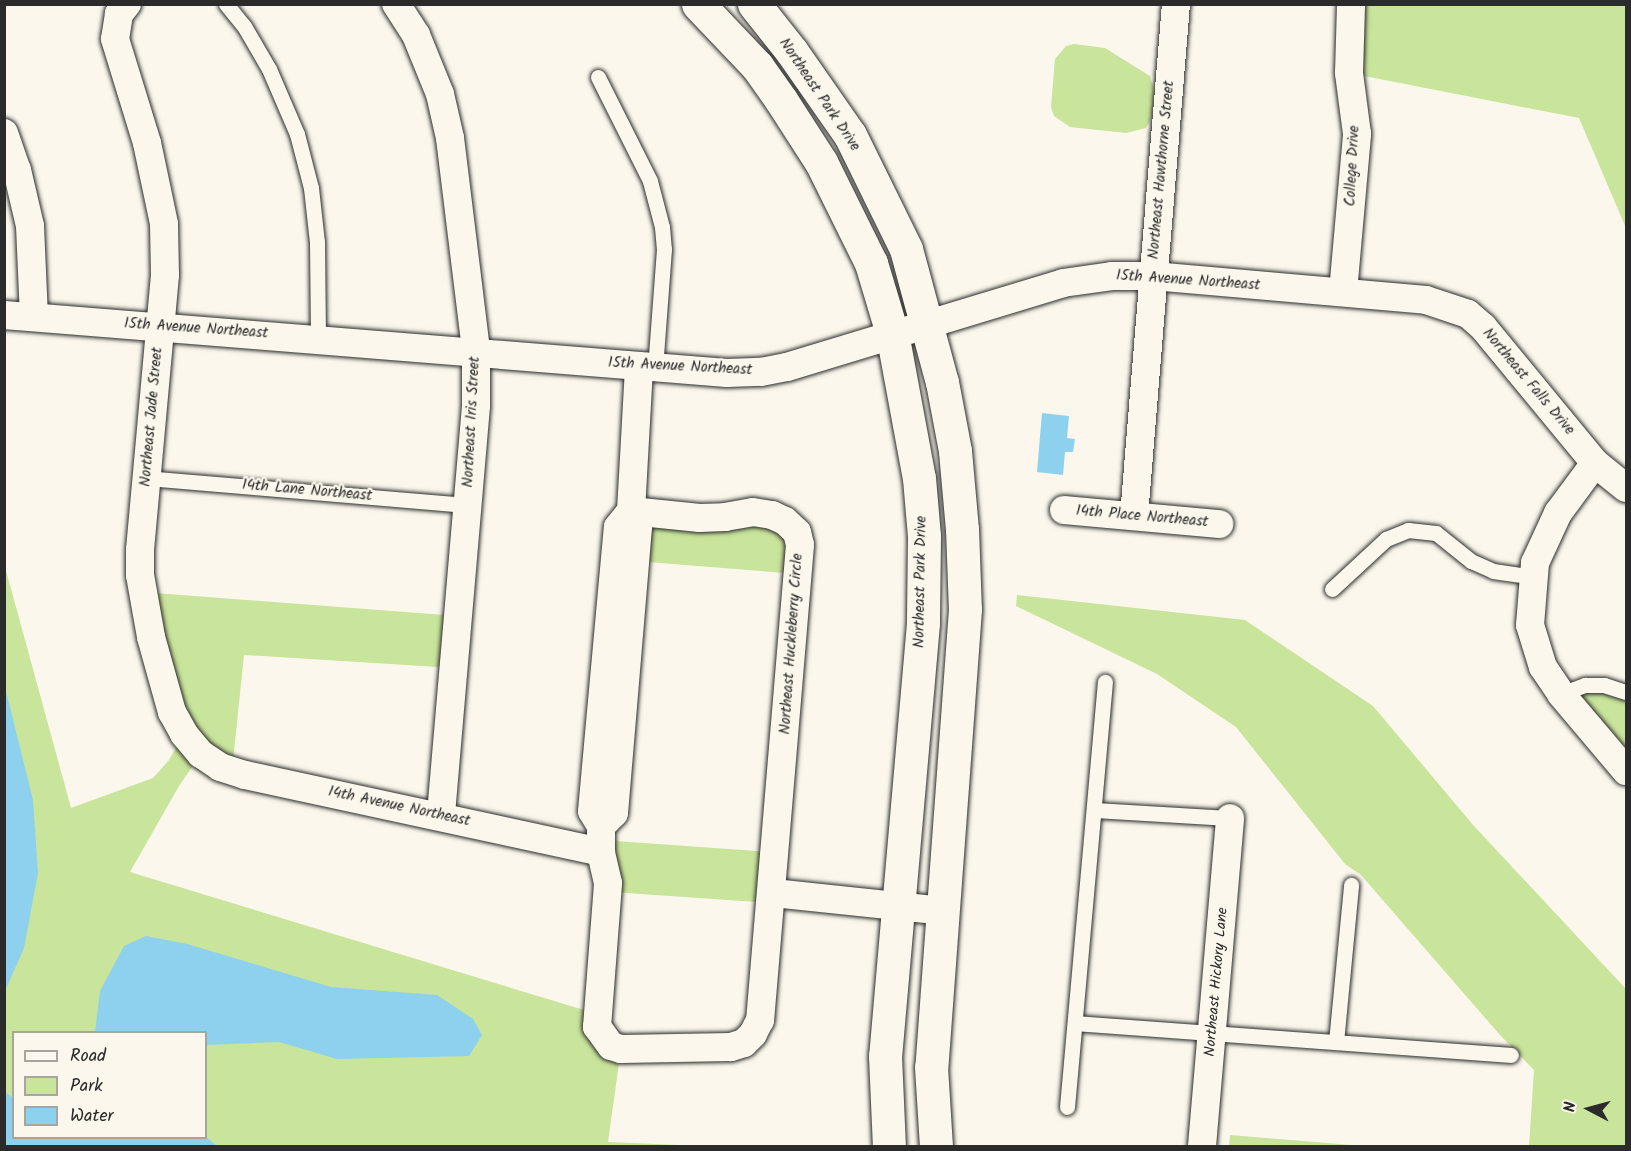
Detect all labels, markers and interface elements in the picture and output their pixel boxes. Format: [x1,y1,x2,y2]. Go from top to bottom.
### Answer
street label: Northeast Park Drive [775,35,863,155]
street label: Northeast Hawthorne Street [1145,80,1179,260]
street label: College Drive [1342,125,1364,207]
street label: 15th Avenue Northeast [1115,267,1261,295]
street label: 15th Avenue Northeast [123,315,269,343]
street label: Northeast Falls Drive [1478,325,1578,439]
street label: Northeast Jade Street [137,346,167,488]
street label: 15th Avenue Northeast [607,354,753,380]
street label: Northeast Iris Street [460,356,484,488]
street label: 14th Lane Northeast [241,476,373,506]
street label: 14th Place Northeast [1075,502,1209,532]
street label: Northeast Park Drive [911,516,931,648]
street label: Northeast Huckleberry Circle [777,553,807,735]
street label: 14th Avenue Northeast [326,783,472,831]
street label: Northeast Hickory Lane [1202,907,1232,1057]
legend [12,1031,207,1139]
text: Road [70,1042,106,1071]
text: Park [70,1072,103,1101]
north arrow [1559,1079,1619,1139]
text: N [1558,1101,1584,1113]
text: Water [70,1102,114,1131]

